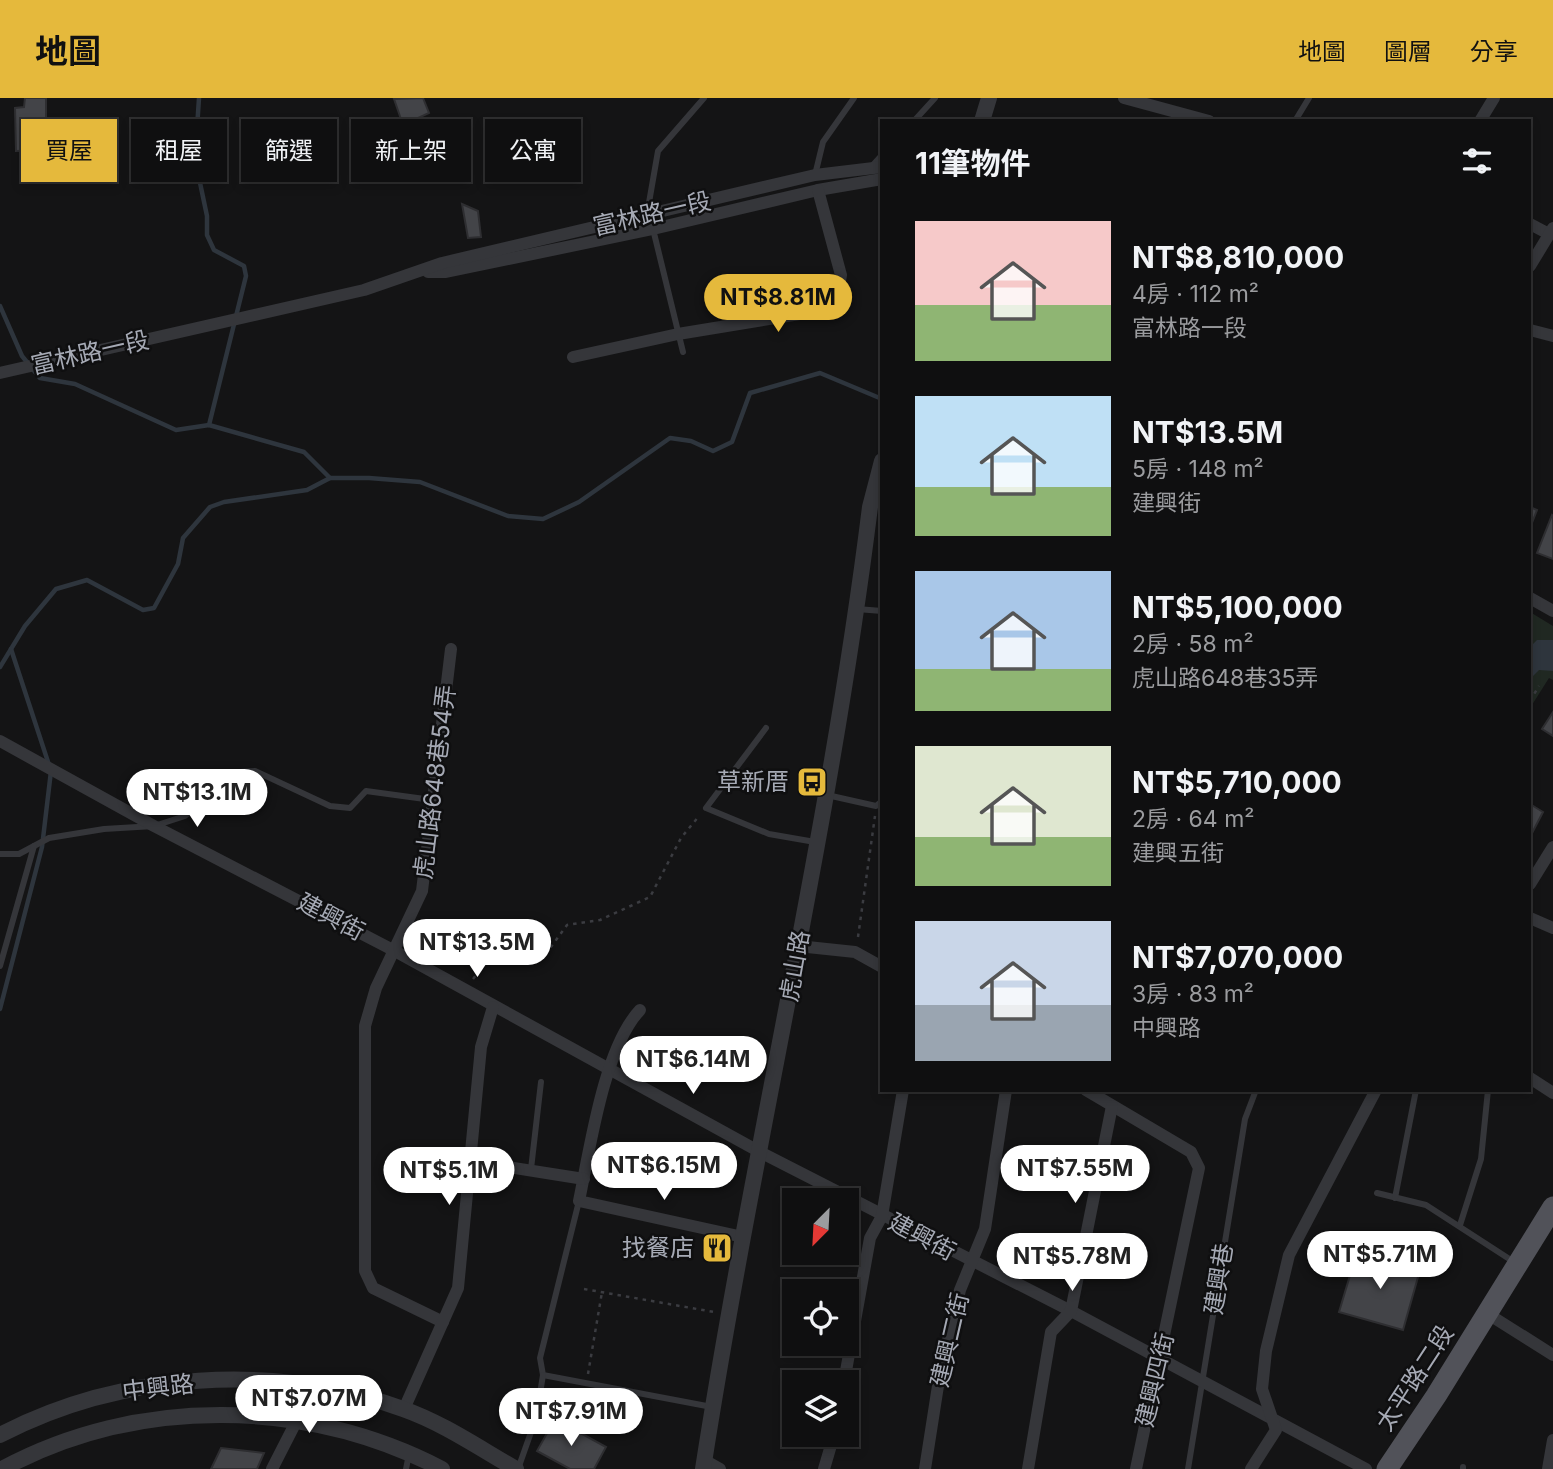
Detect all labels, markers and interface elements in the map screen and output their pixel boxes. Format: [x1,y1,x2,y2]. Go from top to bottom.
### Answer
text: 地圖 [35,31,101,71]
text: 地圖 [1298,37,1346,66]
text: 圖層 [1384,37,1432,66]
text: 分享 [1470,37,1518,66]
chip: 買屋 [21,119,117,182]
chip: 租屋 [131,119,227,182]
chip: 篩選 [241,119,337,182]
chip: 新上架 [351,119,471,182]
chip: 公寓 [485,119,581,182]
icon: filters [1458,142,1496,180]
text: 11筆物件 [915,145,1031,181]
street label: 富林路一段 [590,186,714,241]
text: NT$8,810,000 [1132,239,1344,275]
icon: home [971,249,1055,333]
pin: NT$8.81M [706,274,850,334]
text: 4房 · 112 m² [1132,280,1259,308]
text: NT$8.81M [720,283,836,311]
text: 富林路一段 [1132,314,1247,342]
street label: 富林路一段 [28,325,152,380]
text: NT$13.5M [1132,414,1283,450]
icon: home [971,424,1055,508]
text: 5房 · 148 m² [1132,455,1264,483]
text: 建興街 [1132,489,1201,517]
text: NT$5,100,000 [1132,589,1343,625]
icon: home [971,599,1055,683]
text: 2房 · 58 m² [1132,630,1254,658]
text: 虎山路648巷35弄 [1132,664,1319,692]
street label: 虎山路648巷54弄 [408,683,461,881]
text: NT$5,710,000 [1132,764,1342,800]
bus stop icon: 草新厝 [795,765,829,799]
place label: 草新厝 [717,767,789,796]
pin: NT$13.1M [125,770,269,829]
icon: home [971,774,1055,858]
text: NT$13.1M [142,778,252,806]
text: 2房 · 64 m² [1132,805,1255,833]
text: 建興五街 [1132,839,1224,867]
street label: 建興街 [293,887,370,946]
pin: NT$13.5M [405,920,549,979]
text: NT$13.5M [419,928,535,956]
street label: 虎山路 [774,928,815,1004]
text: NT$7,070,000 [1132,939,1343,975]
icon: home [971,949,1055,1033]
text: 3房 · 83 m² [1132,980,1254,1008]
text: 中興路 [1132,1014,1201,1042]
pin: NT$6.14M [621,1037,765,1096]
text: NT$6.14M [636,1045,750,1073]
pin: NT$6.15M [592,1142,736,1202]
pin: NT$7.55M [1003,1146,1147,1205]
pin: NT$5.1M [384,1148,514,1207]
text: NT$6.15M [607,1151,721,1179]
text: NT$7.55M [1017,1154,1133,1182]
text: NT$5.1M [399,1156,499,1184]
north arrow [782,1188,859,1265]
map controls [782,1188,859,1447]
street label: 建興街 [884,1207,961,1266]
restaurant icon: 找餐店 [700,1231,734,1265]
pin: NT$5.71M [1308,1232,1452,1291]
place label: 找餐店 [622,1233,694,1262]
pin: NT$5.78M [1000,1234,1144,1293]
text: NT$5.71M [1323,1240,1437,1268]
street label: 建興巷 [1199,1241,1238,1317]
text: NT$5.78M [1013,1242,1131,1270]
button: locate [782,1279,859,1356]
street label: 建興二街 [925,1290,974,1390]
street label: 太平路二段 [1370,1320,1459,1436]
street label: 建興四街 [1130,1330,1179,1430]
street label: 中興路 [120,1369,195,1406]
button: layers [782,1370,859,1447]
pin: NT$7.07M [237,1376,381,1435]
text: NT$7.07M [251,1384,367,1412]
pin: NT$7.91M [499,1388,643,1448]
text: NT$7.91M [515,1397,627,1425]

